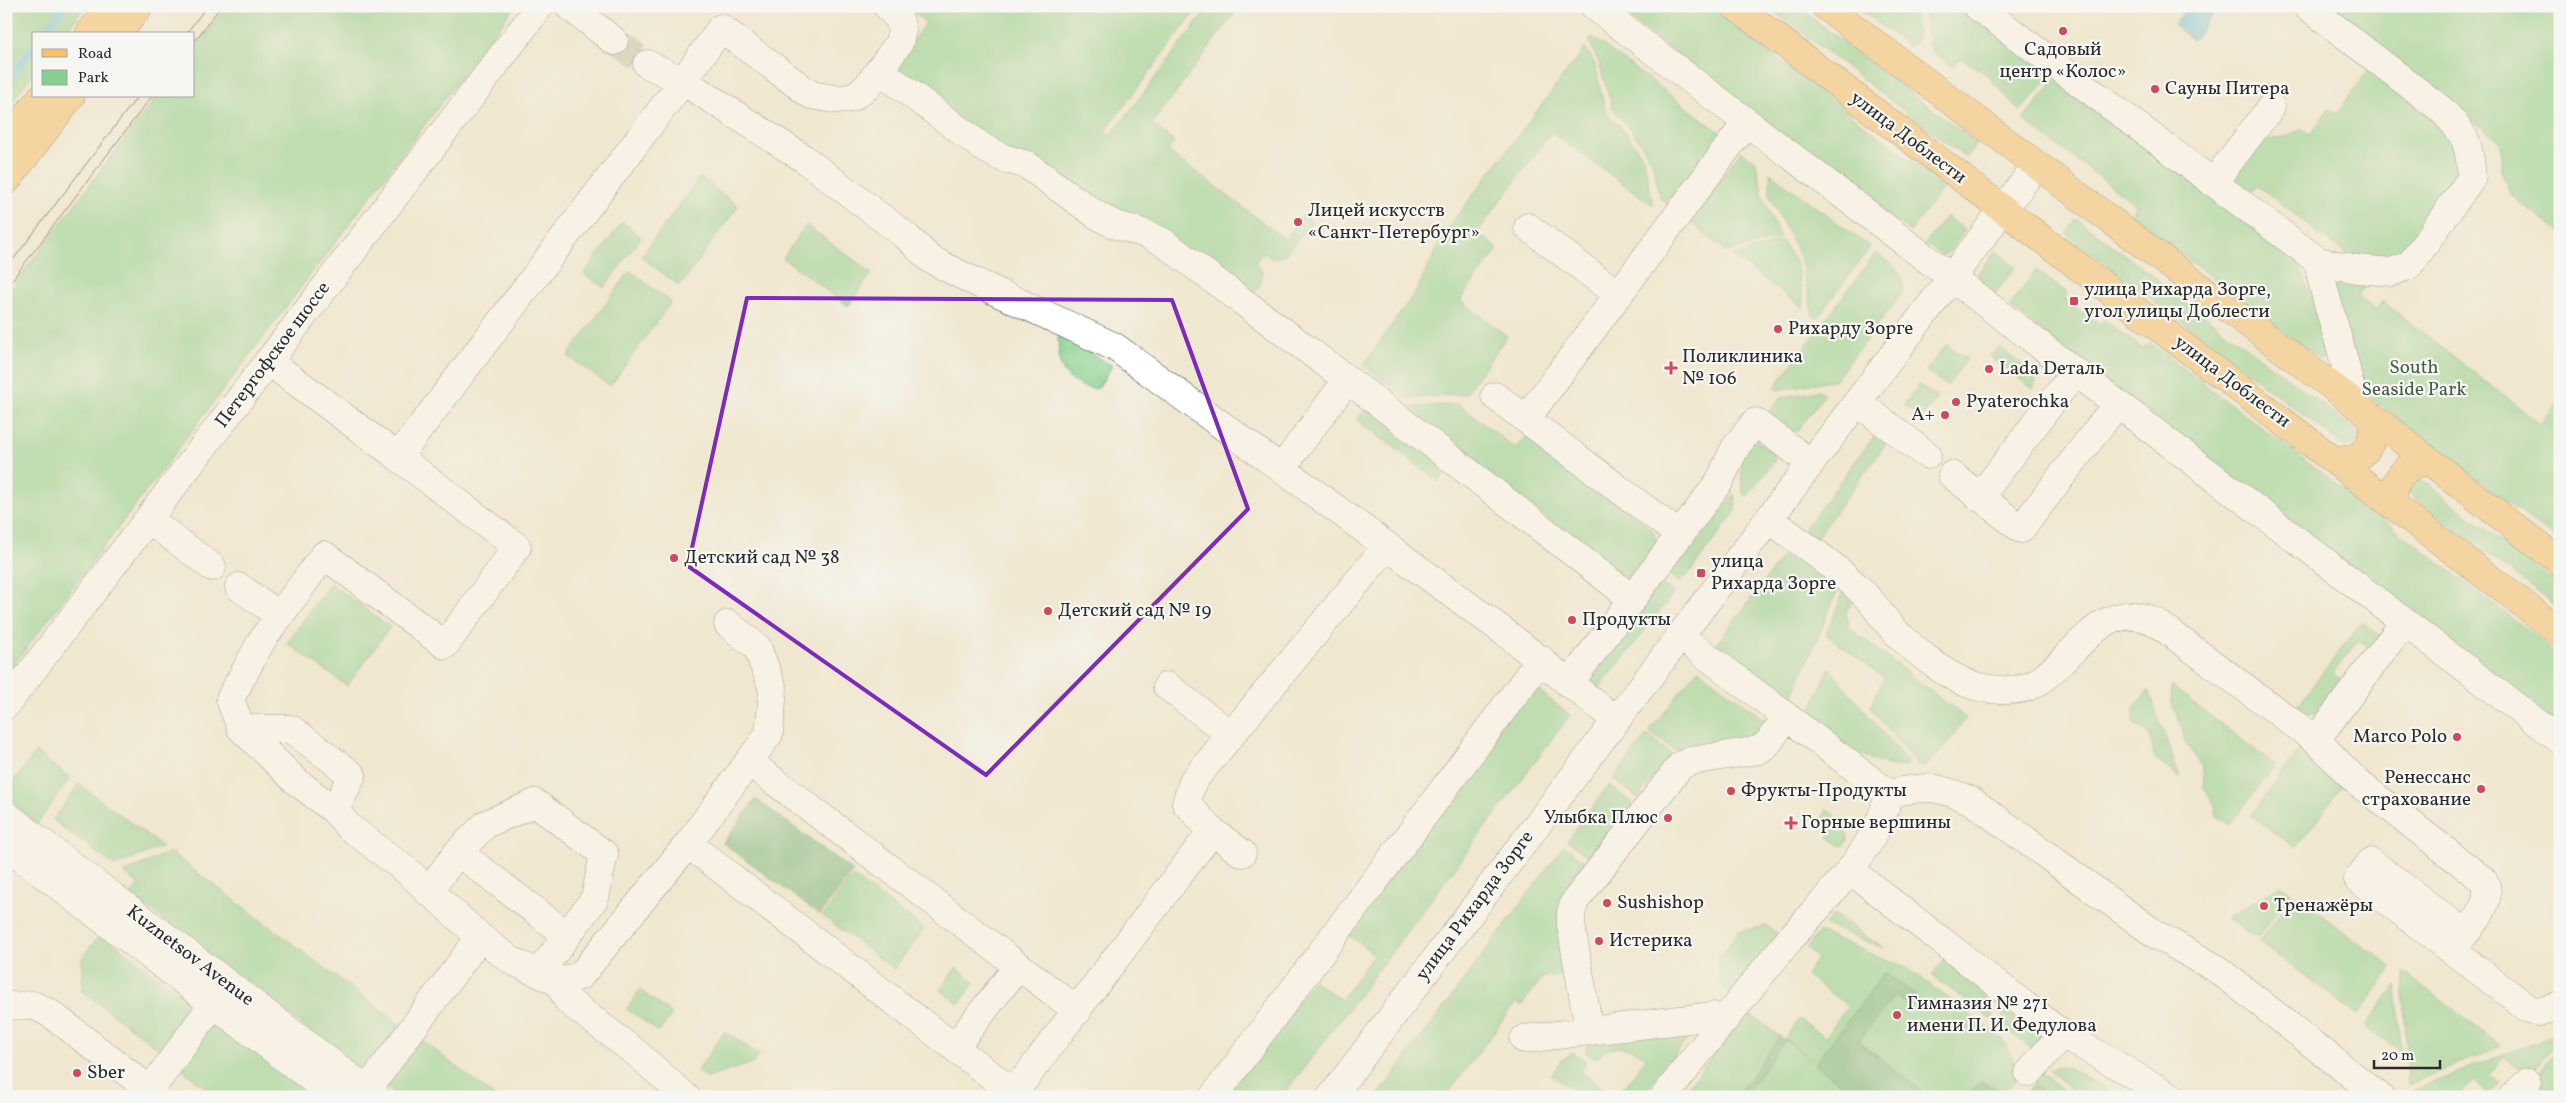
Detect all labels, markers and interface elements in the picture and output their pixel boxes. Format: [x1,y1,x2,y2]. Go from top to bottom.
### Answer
marker: Садовый центр «Колос» [2057,25,2069,37]
legend [32,32,195,98]
place label: Садовый центр «Колос» [2000,37,2126,85]
text: Road [78,44,112,65]
text: Park [78,68,109,89]
place label: Сауны Питера [2165,76,2289,102]
marker: Сауны Питера [2149,83,2161,95]
street label: улица Доблести [1844,86,1972,190]
place label: Лицей искусств «Санкт-Петербург» [1308,198,1480,246]
marker: Лицей искусств «Санкт-Петербург» [1292,216,1304,228]
street label: Петергофское шоссе [209,276,337,434]
place label: улица Рихарда Зорге, угол улицы Доблести [2084,277,2271,325]
marker: улица Рихарда Зорге, угол улицы Доблести [2068,295,2080,307]
place label: Рихарду Зорге [1788,316,1913,342]
marker: Рихарду Зорге [1772,323,1784,335]
street label: улица Доблести [2168,330,2296,434]
place label: Поликлиника № 106 [1682,344,1803,392]
park label: South Seaside Park [2361,355,2467,403]
place label: Lada Dеталь [1999,356,2105,382]
marker: Поликлиника № 106 [1664,361,1678,375]
marker: Lada Dеталь [1983,363,1995,375]
place label: Pyaterochka [1966,389,2069,415]
marker: Pyaterochka [1950,396,1962,408]
place label: А+ [1911,402,1935,428]
marker: А+ [1939,409,1951,421]
place label: Детский сад № 38 [684,545,840,571]
place label: улица Рихарда Зорге [1711,549,1836,597]
marker: Детский сад № 38 [668,552,680,564]
marker: улица Рихарда Зорге [1695,567,1707,579]
place label: Детский сад № 19 [1058,598,1212,624]
marker: Детский сад № 19 [1042,605,1054,617]
place label: Продукты [1582,607,1671,633]
marker: Продукты [1566,614,1578,626]
place label: Marco Polo [2353,724,2447,750]
marker: Marco Polo [2451,731,2463,743]
place label: Ренессанс страхование [2362,765,2471,813]
place label: Фрукты-Продукты [1741,778,1907,804]
marker: Ренессанс страхование [2475,783,2487,795]
marker: Фрукты-Продукты [1725,785,1737,797]
place label: Улыбка Плюс [1544,805,1658,831]
place label: Горные вершины [1801,810,1951,836]
marker: Улыбка Плюс [1662,812,1674,824]
marker: Горные вершины [1785,817,1797,829]
street label: улица Рихарда Зорге [1410,826,1540,986]
place label: Sushishop [1617,890,1704,916]
place label: Тренажёры [2274,893,2373,919]
marker: Sushishop [1601,897,1613,909]
street label: Kuznetsov Avenue [121,899,259,1013]
marker: Тренажёры [2258,900,2270,912]
place label: Истерика [1609,928,1692,954]
marker: Истерика [1593,935,1605,947]
place label: Гимназия № 271 имени П. И. Федулова [1907,991,2097,1039]
marker: Гимназия № 271 имени П. И. Федулова [1891,1009,1903,1021]
scale bar [2374,1038,2440,1070]
text: 20 m [2381,1046,2414,1067]
place label: Sber [87,1060,125,1086]
marker: Sber [71,1067,83,1079]

